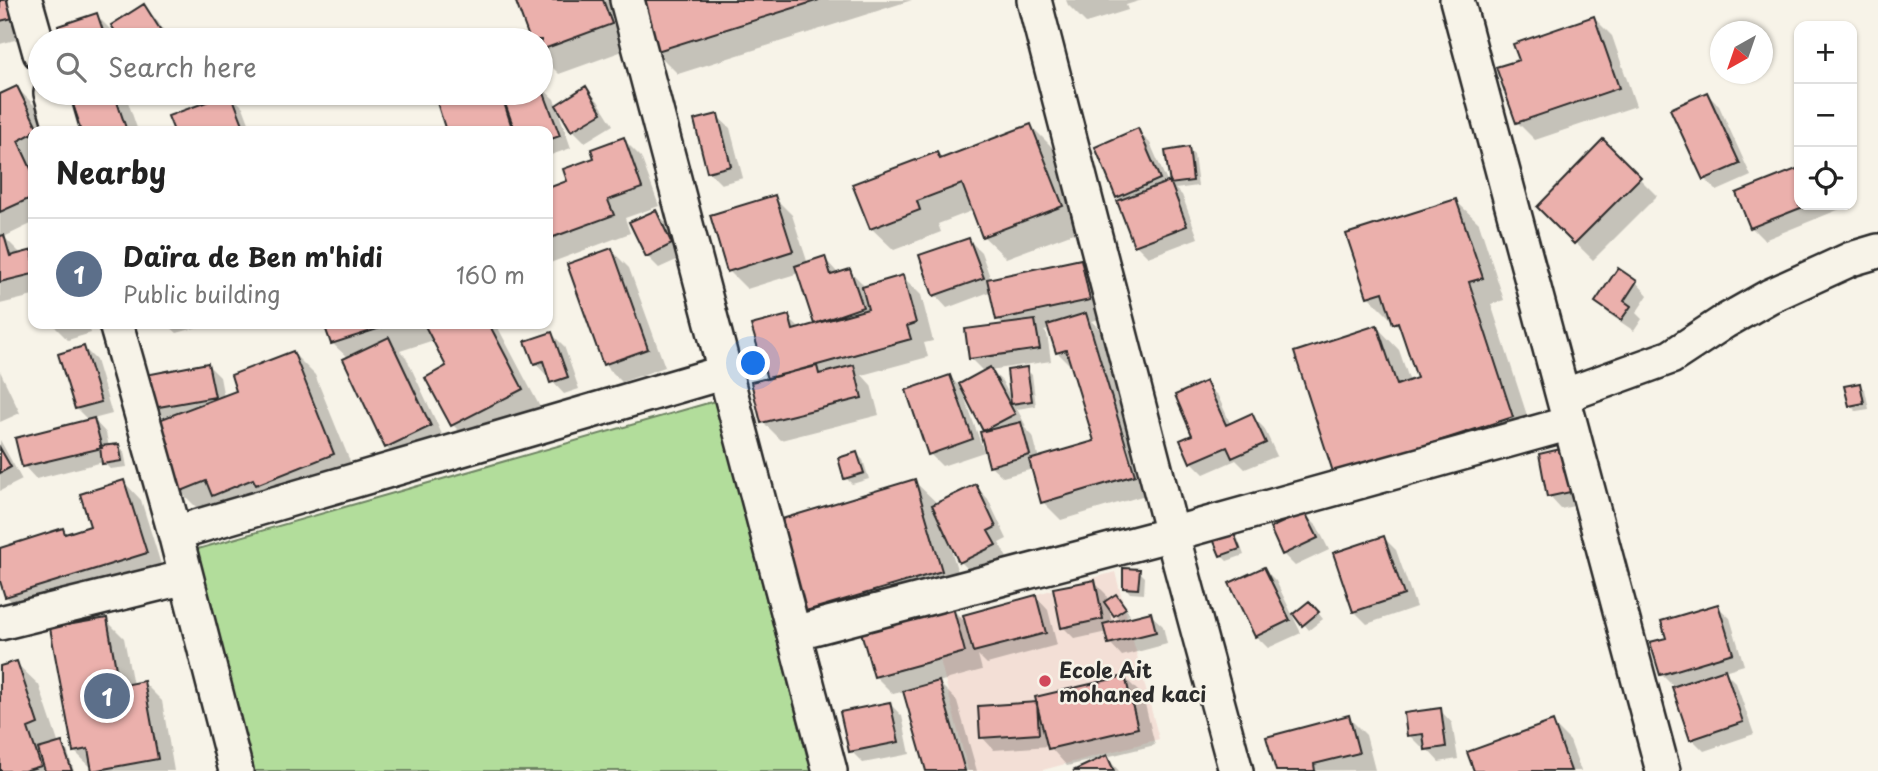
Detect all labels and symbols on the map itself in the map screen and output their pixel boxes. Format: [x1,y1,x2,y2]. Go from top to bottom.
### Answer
north arrow [1710,21,1773,84]
your location [736,346,770,380]
place label: Ecole Ait mohaned kaci [1059,653,1206,709]
pin: 1 [84,670,130,722]
marker: Ecole Ait mohaned kaci [1037,673,1053,689]

